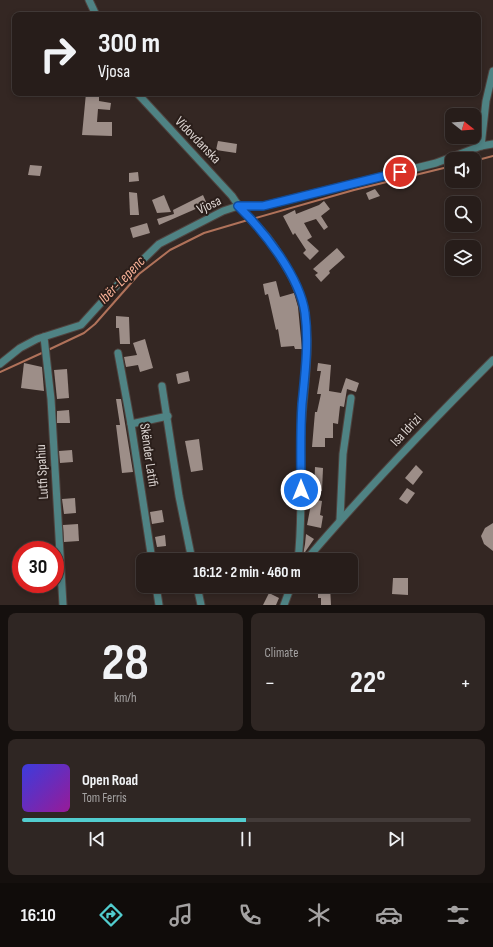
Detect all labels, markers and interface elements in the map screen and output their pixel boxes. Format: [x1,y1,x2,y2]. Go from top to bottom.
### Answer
text: 300 m [98,27,160,60]
icon: right [32,28,84,80]
text: Vjosa [98,61,130,82]
north arrow [445,108,481,144]
map controls [445,108,481,276]
street label: Vidovdanska [171,113,225,167]
button: sound [445,152,481,188]
pin [383,155,417,189]
icon: arrive [389,161,411,183]
street label: Vjosa [194,192,224,218]
button: search [445,196,481,232]
button: layers [445,240,481,276]
water label: Ibër-Lepenc [94,252,150,308]
street label: Isa Idrizi [387,410,425,450]
street label: Skënder Latifi [136,422,162,488]
street label: Lutfi Spahiu [32,444,52,500]
position arrow [280,469,322,511]
speed limit sign: 30 [12,541,64,593]
text: 16:12 · 2 min · 460 m [193,563,301,582]
text: 28 [102,632,149,695]
text: Climate [265,645,298,661]
text: 22° [350,665,386,701]
text: − [265,670,275,697]
text: + [460,670,471,697]
text: km/h [114,690,136,706]
text: Open Road [82,771,138,790]
text: Tom Ferris [82,790,127,806]
icon: previous [86,828,108,850]
icon: pause [235,828,257,850]
icon: next [385,828,407,850]
icon: directions [97,901,125,929]
icon: music [167,901,195,929]
icon: phone [236,901,264,929]
icon: climate [305,901,333,929]
icon: car [375,901,403,929]
icon: filters [444,901,472,929]
text: 16:10 [21,905,56,926]

